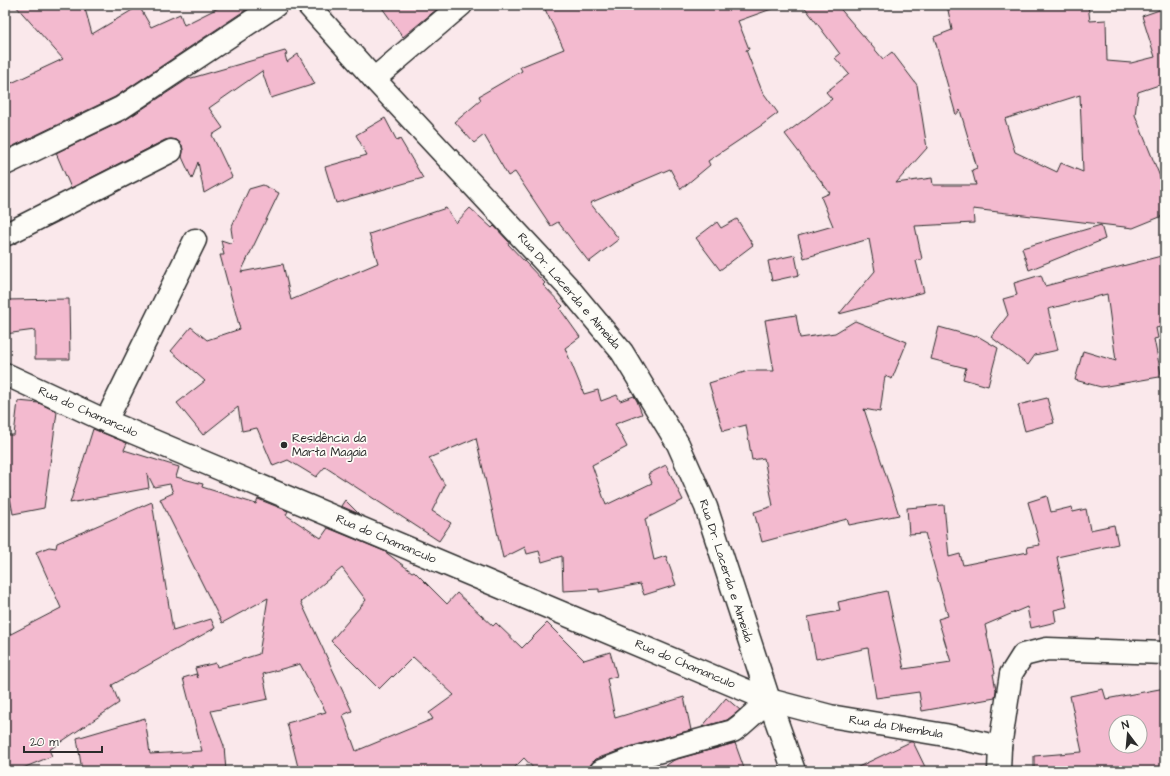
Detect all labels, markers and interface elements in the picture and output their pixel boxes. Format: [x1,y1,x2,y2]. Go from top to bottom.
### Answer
street label: Rua Dr. Lacerda e Almeida [514,229,624,353]
street label: Rua do Chamanculo [35,382,141,442]
place label: Residência da Marta Magaia [292,430,367,462]
marker: Residência da Marta Magaia [279,440,289,450]
street label: Rua Dr. Lacerda e Almeida [695,497,757,645]
street label: Rua do Chamanculo [333,510,439,568]
street label: Rua do Chamanculo [632,635,738,693]
street label: Rua da Dlhembula [848,711,944,743]
north arrow [1108,714,1148,754]
text: N [1120,717,1131,733]
scale bar [24,728,102,754]
text: 20 m [30,734,59,751]

